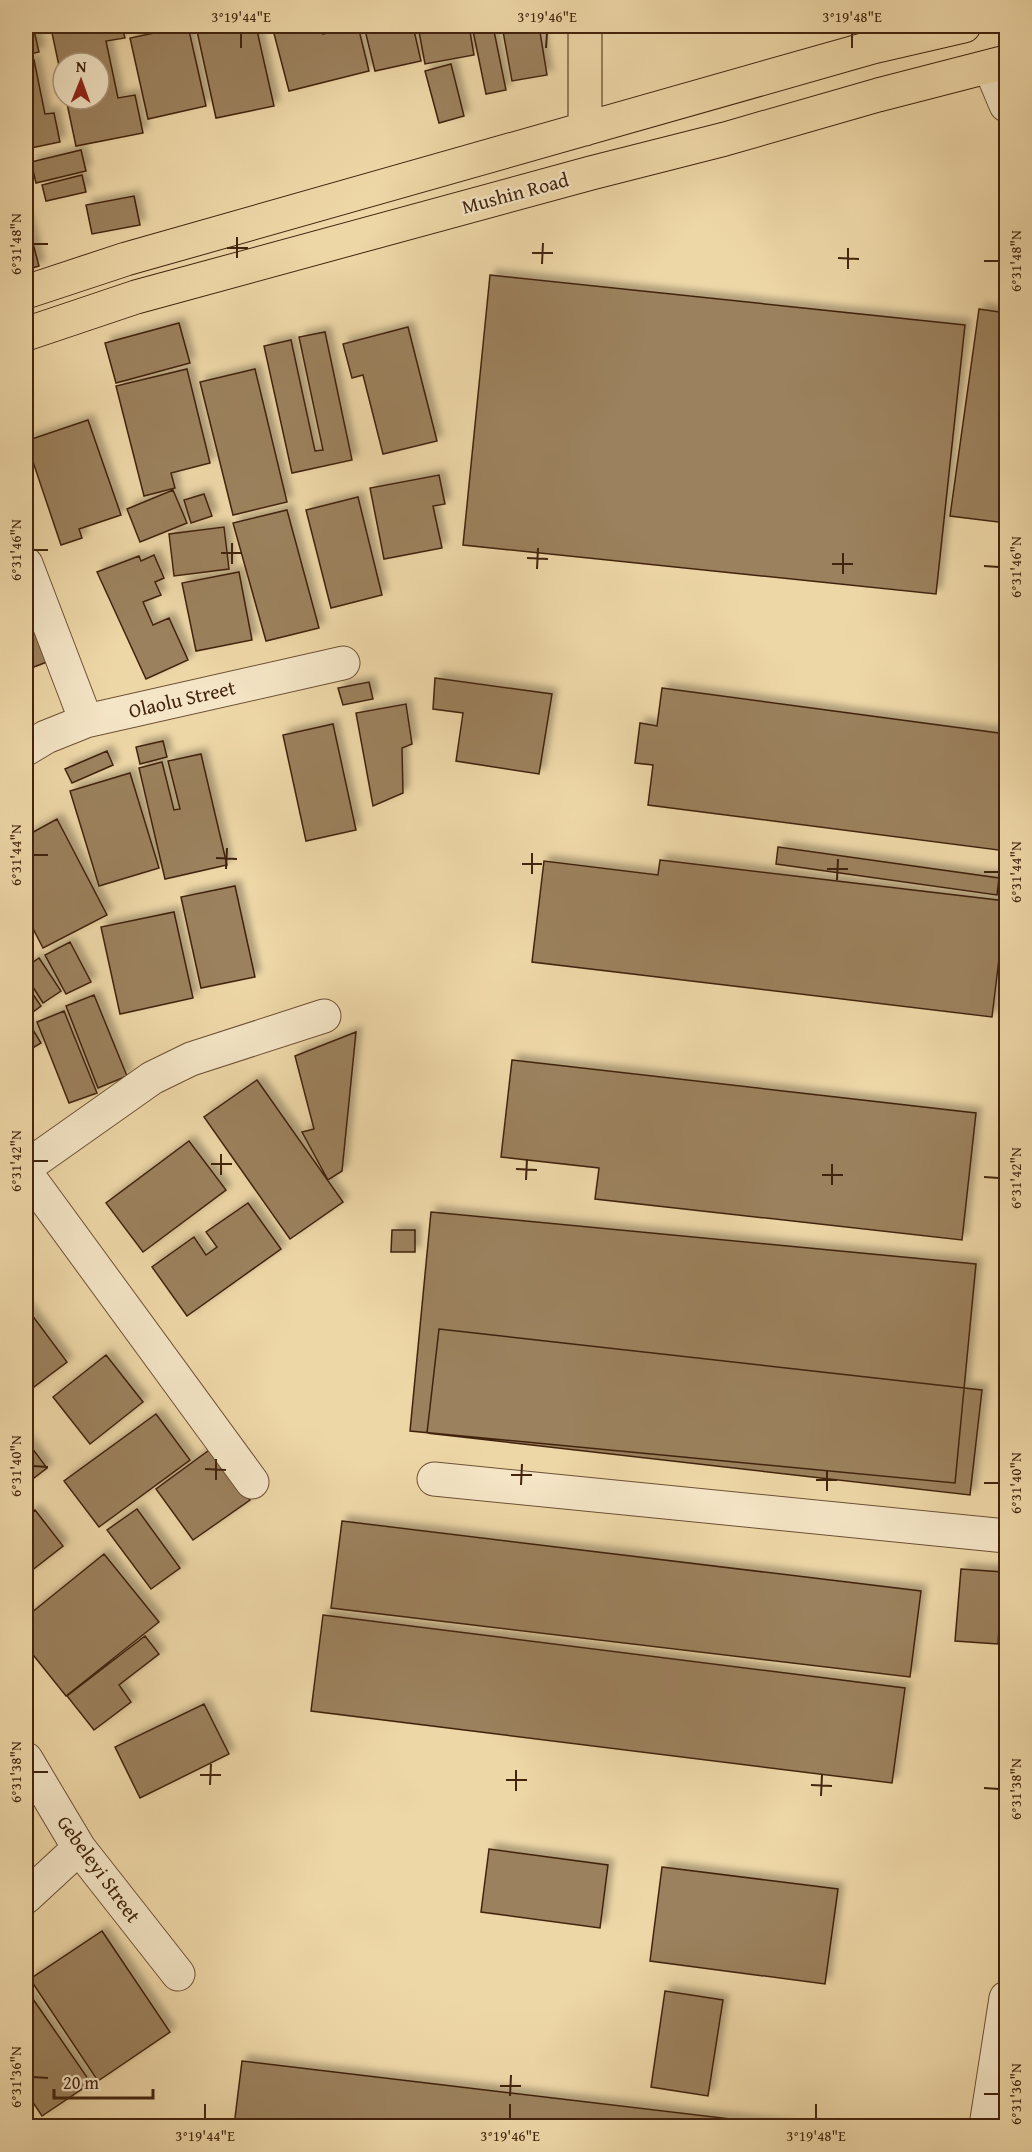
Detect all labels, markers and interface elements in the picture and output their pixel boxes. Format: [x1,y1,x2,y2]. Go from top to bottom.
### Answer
text: 3°19'44"E [211,6,271,27]
text: 3°19'46"E [517,6,577,27]
text: 3°19'48"E [822,6,882,27]
north arrow [51,51,111,111]
text: N [76,54,87,78]
street label: Mushin Road [458,164,572,221]
text: 6°31'48"N [5,213,26,275]
text: 6°31'48"N [1005,230,1026,292]
text: 6°31'46"N [5,519,26,581]
text: 6°31'46"N [1005,536,1026,598]
street label: Olaolu Street [126,672,238,725]
text: 6°31'44"N [5,824,26,886]
text: 6°31'44"N [1005,841,1026,903]
text: 6°31'42"N [5,1130,26,1192]
text: 6°31'42"N [1005,1147,1026,1209]
text: 6°31'40"N [5,1435,26,1497]
text: 6°31'40"N [1005,1452,1026,1514]
text: 6°31'38"N [5,1741,26,1803]
text: 6°31'38"N [1005,1758,1026,1820]
street label: Gebeleyi Street [51,1809,148,1928]
text: 6°31'36"N [5,2046,26,2108]
scale bar [54,2062,153,2100]
text: 6°31'36"N [1005,2063,1026,2125]
text: 20 m [63,2069,99,2096]
text: 3°19'44"E [175,2125,235,2146]
text: 3°19'46"E [480,2125,540,2146]
text: 3°19'48"E [786,2125,846,2146]

